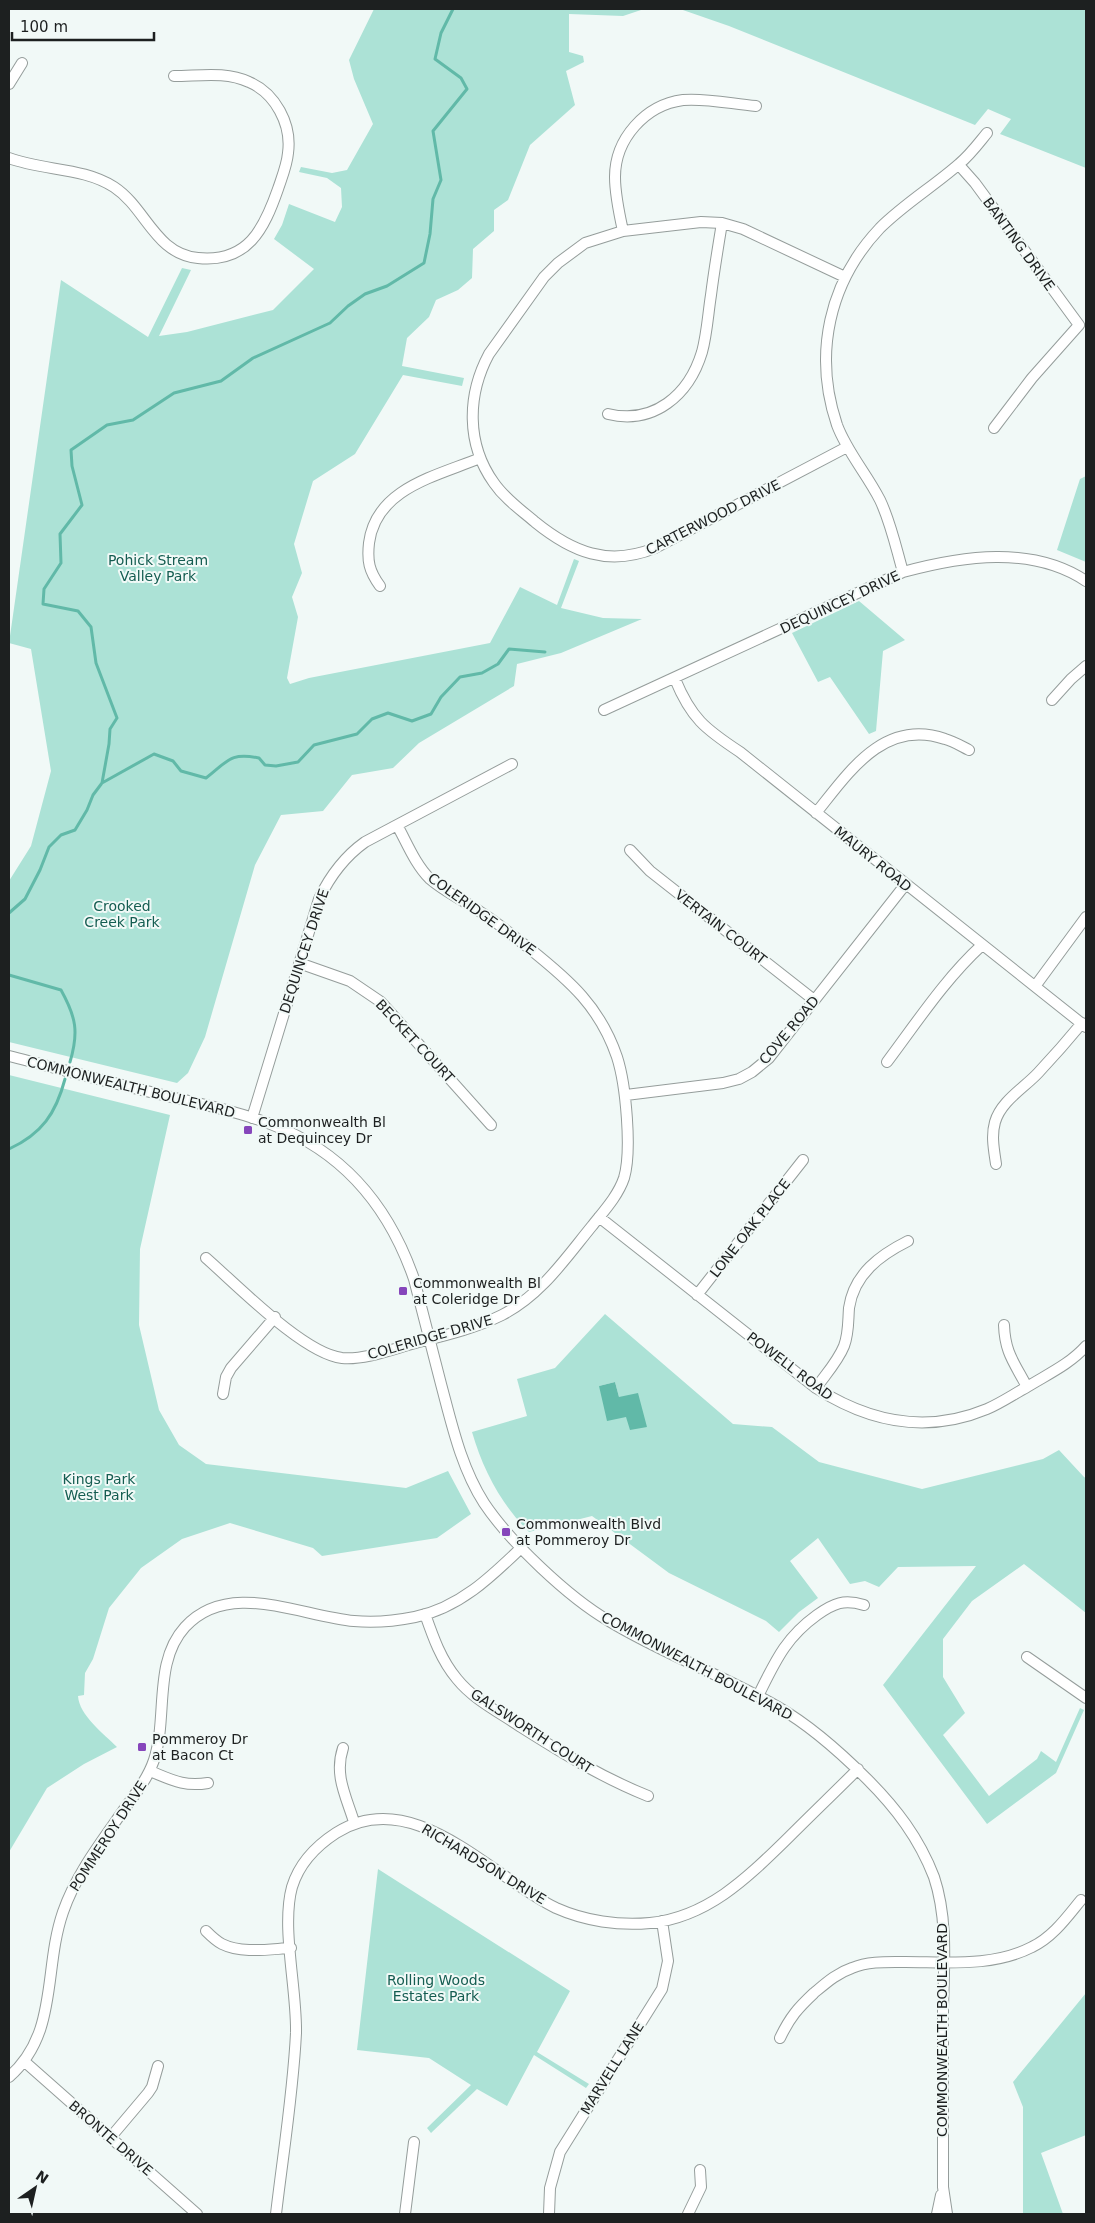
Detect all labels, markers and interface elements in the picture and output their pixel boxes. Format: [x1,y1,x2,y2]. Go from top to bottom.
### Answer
scale bar [12,10,155,42]
text: 100 m [20,18,68,36]
street label: BANTING DRIVE [980,194,1058,294]
street label: CARTERWOOD DRIVE [643,476,783,558]
park label: Pohick Stream Valley Park [108,552,208,584]
street label: DEQUINCEY DRIVE [778,567,902,637]
street label: MAURY ROAD [831,823,915,895]
street label: COLERIDGE DRIVE [425,870,539,958]
street label: VERTAIN COURT [672,886,770,968]
street label: DEQUINCEY DRIVE [276,887,332,1015]
park label: Crooked Creek Park [84,898,161,930]
street label: COVE ROAD [756,993,822,1067]
street label: BECKET COURT [372,996,458,1086]
street label: COMMONWEALTH BOULEVARD [25,1053,237,1121]
place label: Commonwealth Bl at Dequincey Dr [258,1114,386,1146]
marker: Commonwealth Bl at Dequincey Dr [242,1124,254,1136]
street label: LONE OAK PLACE [707,1176,793,1280]
place label: Commonwealth Bl at Coleridge Dr [413,1275,541,1307]
marker: Commonwealth Bl at Coleridge Dr [397,1285,409,1297]
street label: COLERIDGE DRIVE [366,1311,494,1363]
street label: POWELL ROAD [744,1329,836,1403]
park label: Kings Park West Park [63,1471,136,1503]
place label: Commonwealth Blvd at Pommeroy Dr [516,1516,661,1548]
marker: Commonwealth Blvd at Pommeroy Dr [500,1526,512,1538]
street label: COMMONWEALTH BOULEVARD [599,1609,795,1723]
street label: GALSWORTH COURT [468,1685,596,1777]
place label: Pommeroy Dr at Bacon Ct [152,1731,248,1763]
marker: Pommeroy Dr at Bacon Ct [136,1741,148,1753]
street label: POMMEROY DRIVE [66,1778,150,1894]
street label: RICHARDSON DRIVE [419,1821,549,1907]
street label: COMMONWEALTH BOULEVARD [934,1923,950,2137]
park label: Rolling Woods Estates Park [387,1972,485,2004]
street label: MARVELL LANE [577,2019,647,2117]
street label: BRONTE DRIVE [66,2097,156,2179]
north arrow [10,2163,60,2213]
text: N [33,2167,52,2187]

